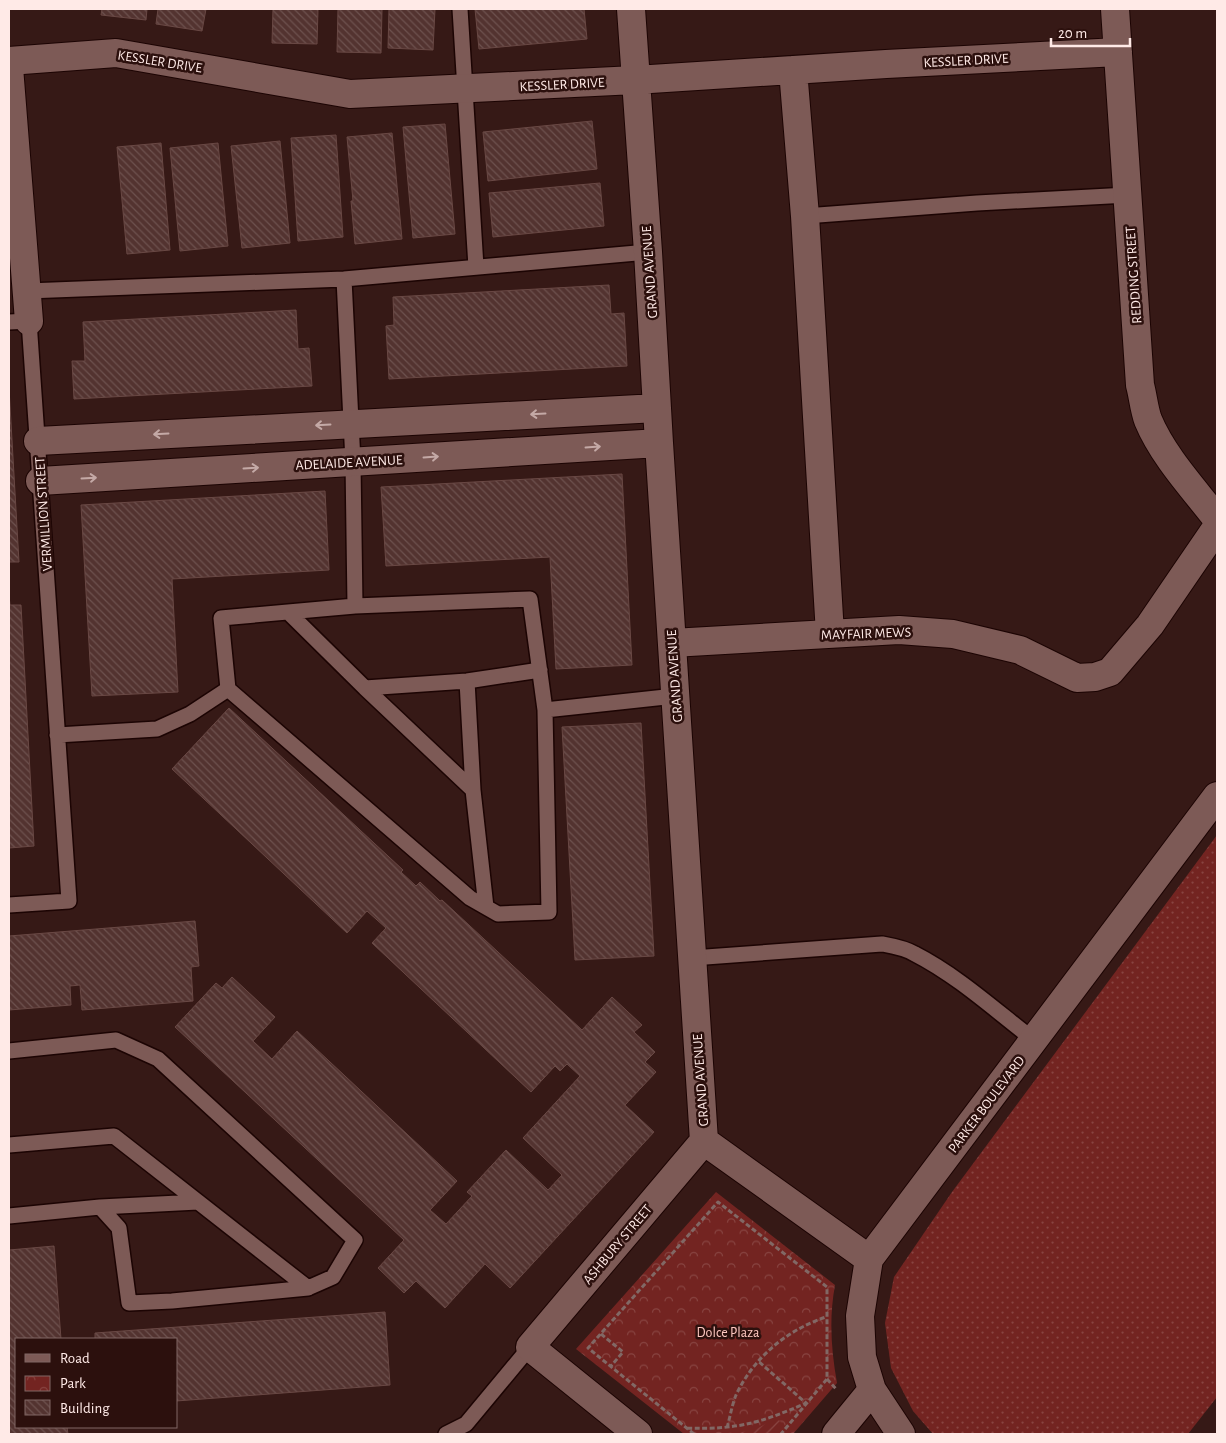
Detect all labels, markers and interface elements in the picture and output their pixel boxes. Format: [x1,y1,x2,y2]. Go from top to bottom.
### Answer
scale bar [1051,15,1130,47]
text: 20 m [1058,26,1087,41]
street label: KESSLER DRIVE [117,48,203,76]
street label: KESSLER DRIVE [923,52,1009,70]
street label: KESSLER DRIVE [519,76,605,94]
street label: GRAND AVENUE [640,225,660,319]
street label: REDDING STREET [1124,226,1144,324]
one-way arrow [530,409,546,418]
one-way arrow [316,421,332,430]
one-way arrow [153,430,169,439]
one-way arrow [585,442,601,452]
street label: ADELAIDE AVENUE [295,453,403,473]
one-way arrow [422,453,438,462]
street label: VERMILLION STREET [33,456,55,572]
one-way arrow [243,464,259,473]
one-way arrow [80,473,96,482]
street label: MAYFAIR MEWS [821,625,911,643]
street label: GRAND AVENUE [665,629,685,723]
street label: GRAND AVENUE [691,1033,711,1127]
street label: PARKER BOULEVARD [946,1054,1028,1156]
street label: ASHBURY STREET [581,1202,655,1287]
park label: Dolce Plaza [697,1326,760,1340]
legend [15,1338,178,1428]
text: Road [60,1351,90,1366]
text: Park [60,1376,86,1391]
text: Building [60,1401,110,1416]

